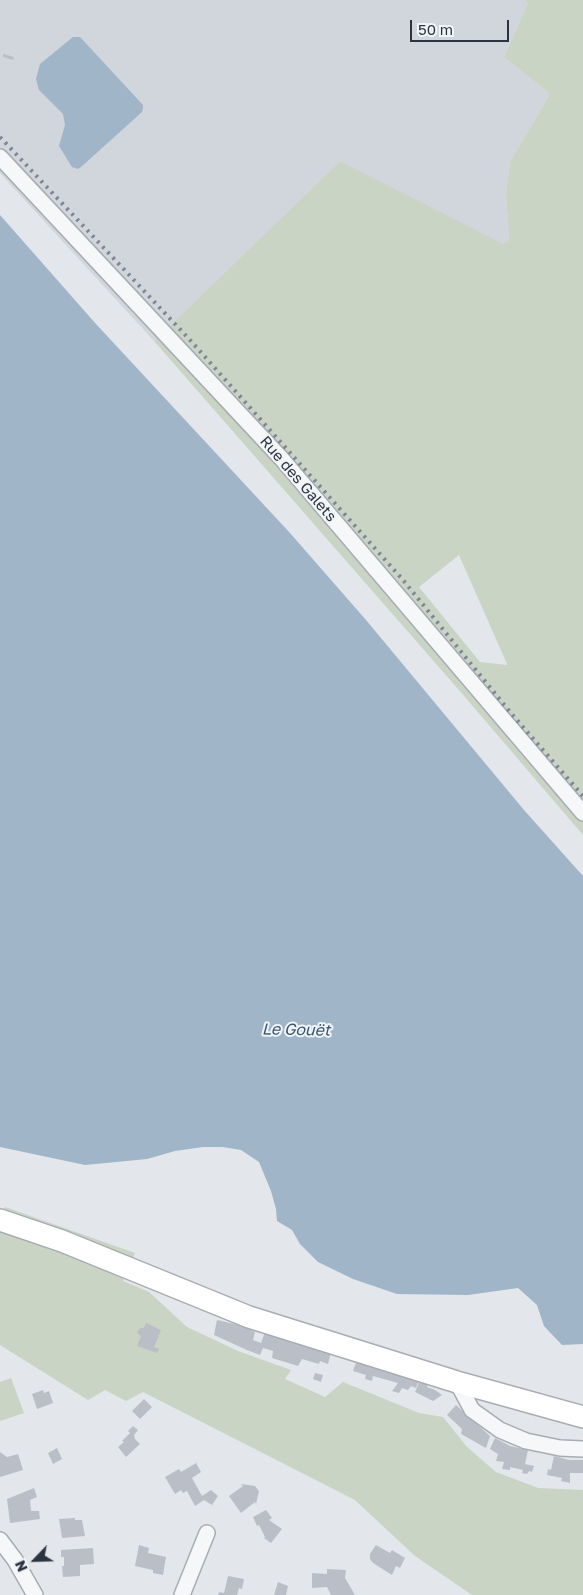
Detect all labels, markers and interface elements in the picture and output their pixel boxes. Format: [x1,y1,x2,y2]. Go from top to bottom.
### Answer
scale bar [413,10,512,42]
text: 50 m [418,20,453,38]
street label: Rue des Galets [256,433,340,525]
water label: Le Gouët [262,1020,330,1040]
north arrow [10,1535,60,1585]
text: N [11,1558,31,1575]

